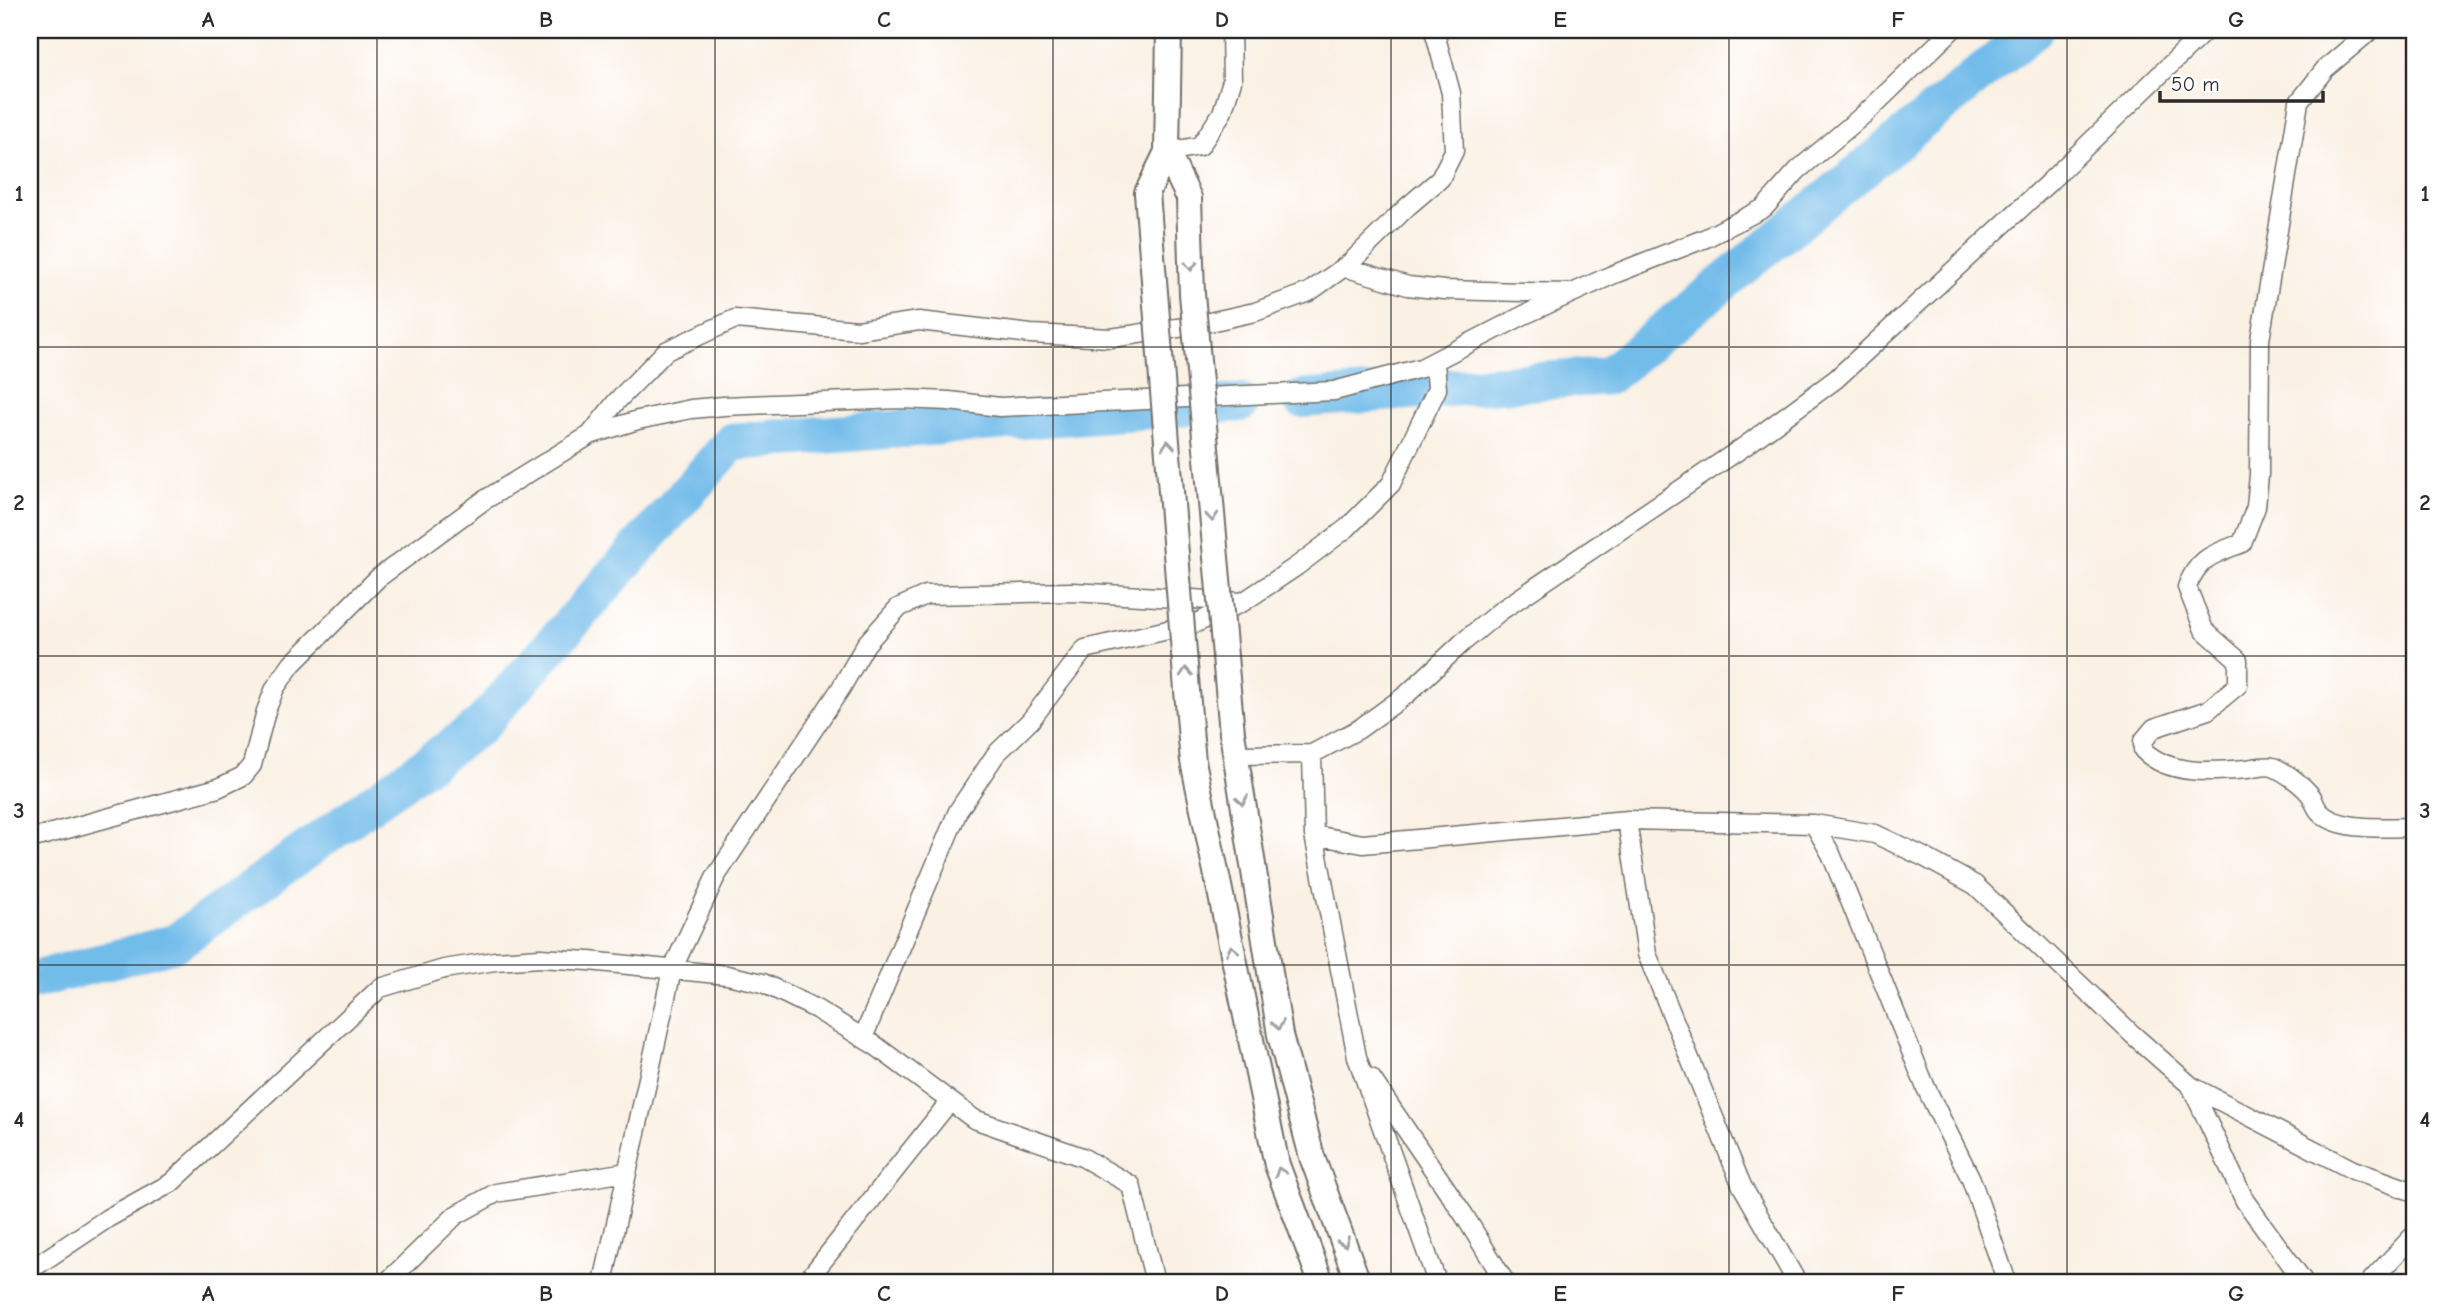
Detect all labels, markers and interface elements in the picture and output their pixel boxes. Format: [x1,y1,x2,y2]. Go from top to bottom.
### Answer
text: A [202,6,215,33]
text: B [539,6,553,33]
text: C [877,6,891,33]
text: D [1215,6,1229,33]
text: E [1553,6,1567,33]
text: F [1891,6,1905,33]
text: G [2228,6,2244,33]
scale bar [2160,60,2323,104]
text: 50 m [2171,72,2220,96]
text: 1 [14,180,24,207]
text: 1 [2420,180,2430,207]
one-way arrow [1184,261,1199,272]
one-way arrow [1161,440,1176,451]
text: 2 [13,489,25,516]
text: 2 [2419,489,2431,516]
one-way arrow [1205,511,1220,523]
one-way arrow [1179,666,1194,677]
one-way arrow [1234,794,1249,806]
text: 3 [13,797,25,824]
text: 3 [2419,797,2431,824]
one-way arrow [1226,944,1241,956]
one-way arrow [1270,1019,1285,1031]
text: 4 [14,1106,25,1133]
text: 4 [2420,1106,2431,1133]
one-way arrow [1274,1167,1288,1179]
one-way arrow [1335,1236,1349,1248]
text: A [202,1280,215,1307]
text: B [539,1280,553,1307]
text: C [877,1280,891,1307]
text: D [1215,1280,1229,1307]
text: E [1553,1280,1567,1307]
text: F [1891,1280,1905,1307]
text: G [2228,1280,2244,1307]

